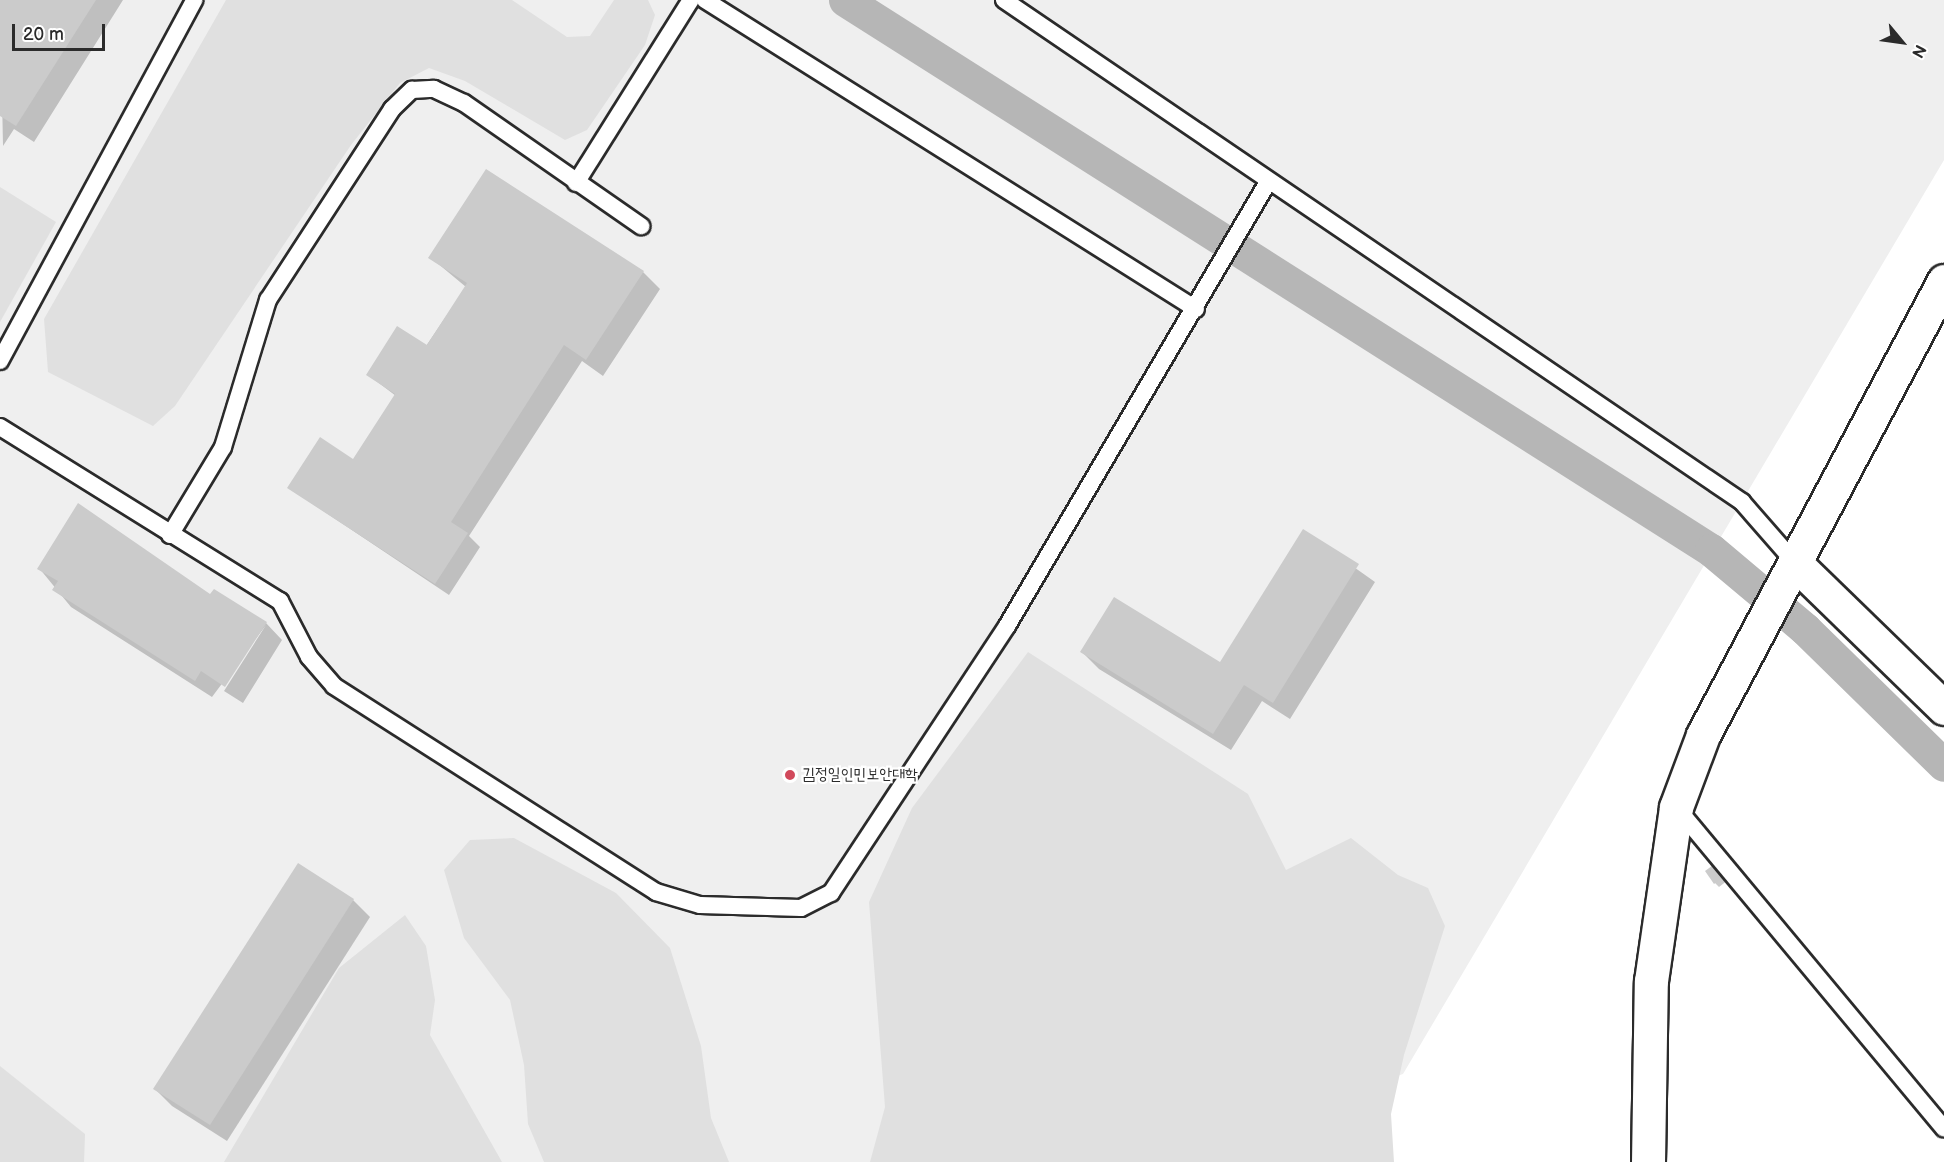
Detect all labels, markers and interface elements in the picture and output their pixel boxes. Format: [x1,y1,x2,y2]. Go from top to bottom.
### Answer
scale bar [15,12,108,50]
north arrow [1872,12,1932,72]
text: 20 m [23,24,64,45]
text: N [1907,41,1929,61]
place label: 김정일인민보안대학 [802,765,918,785]
marker: 김정일인민보안대학 [783,768,797,782]

